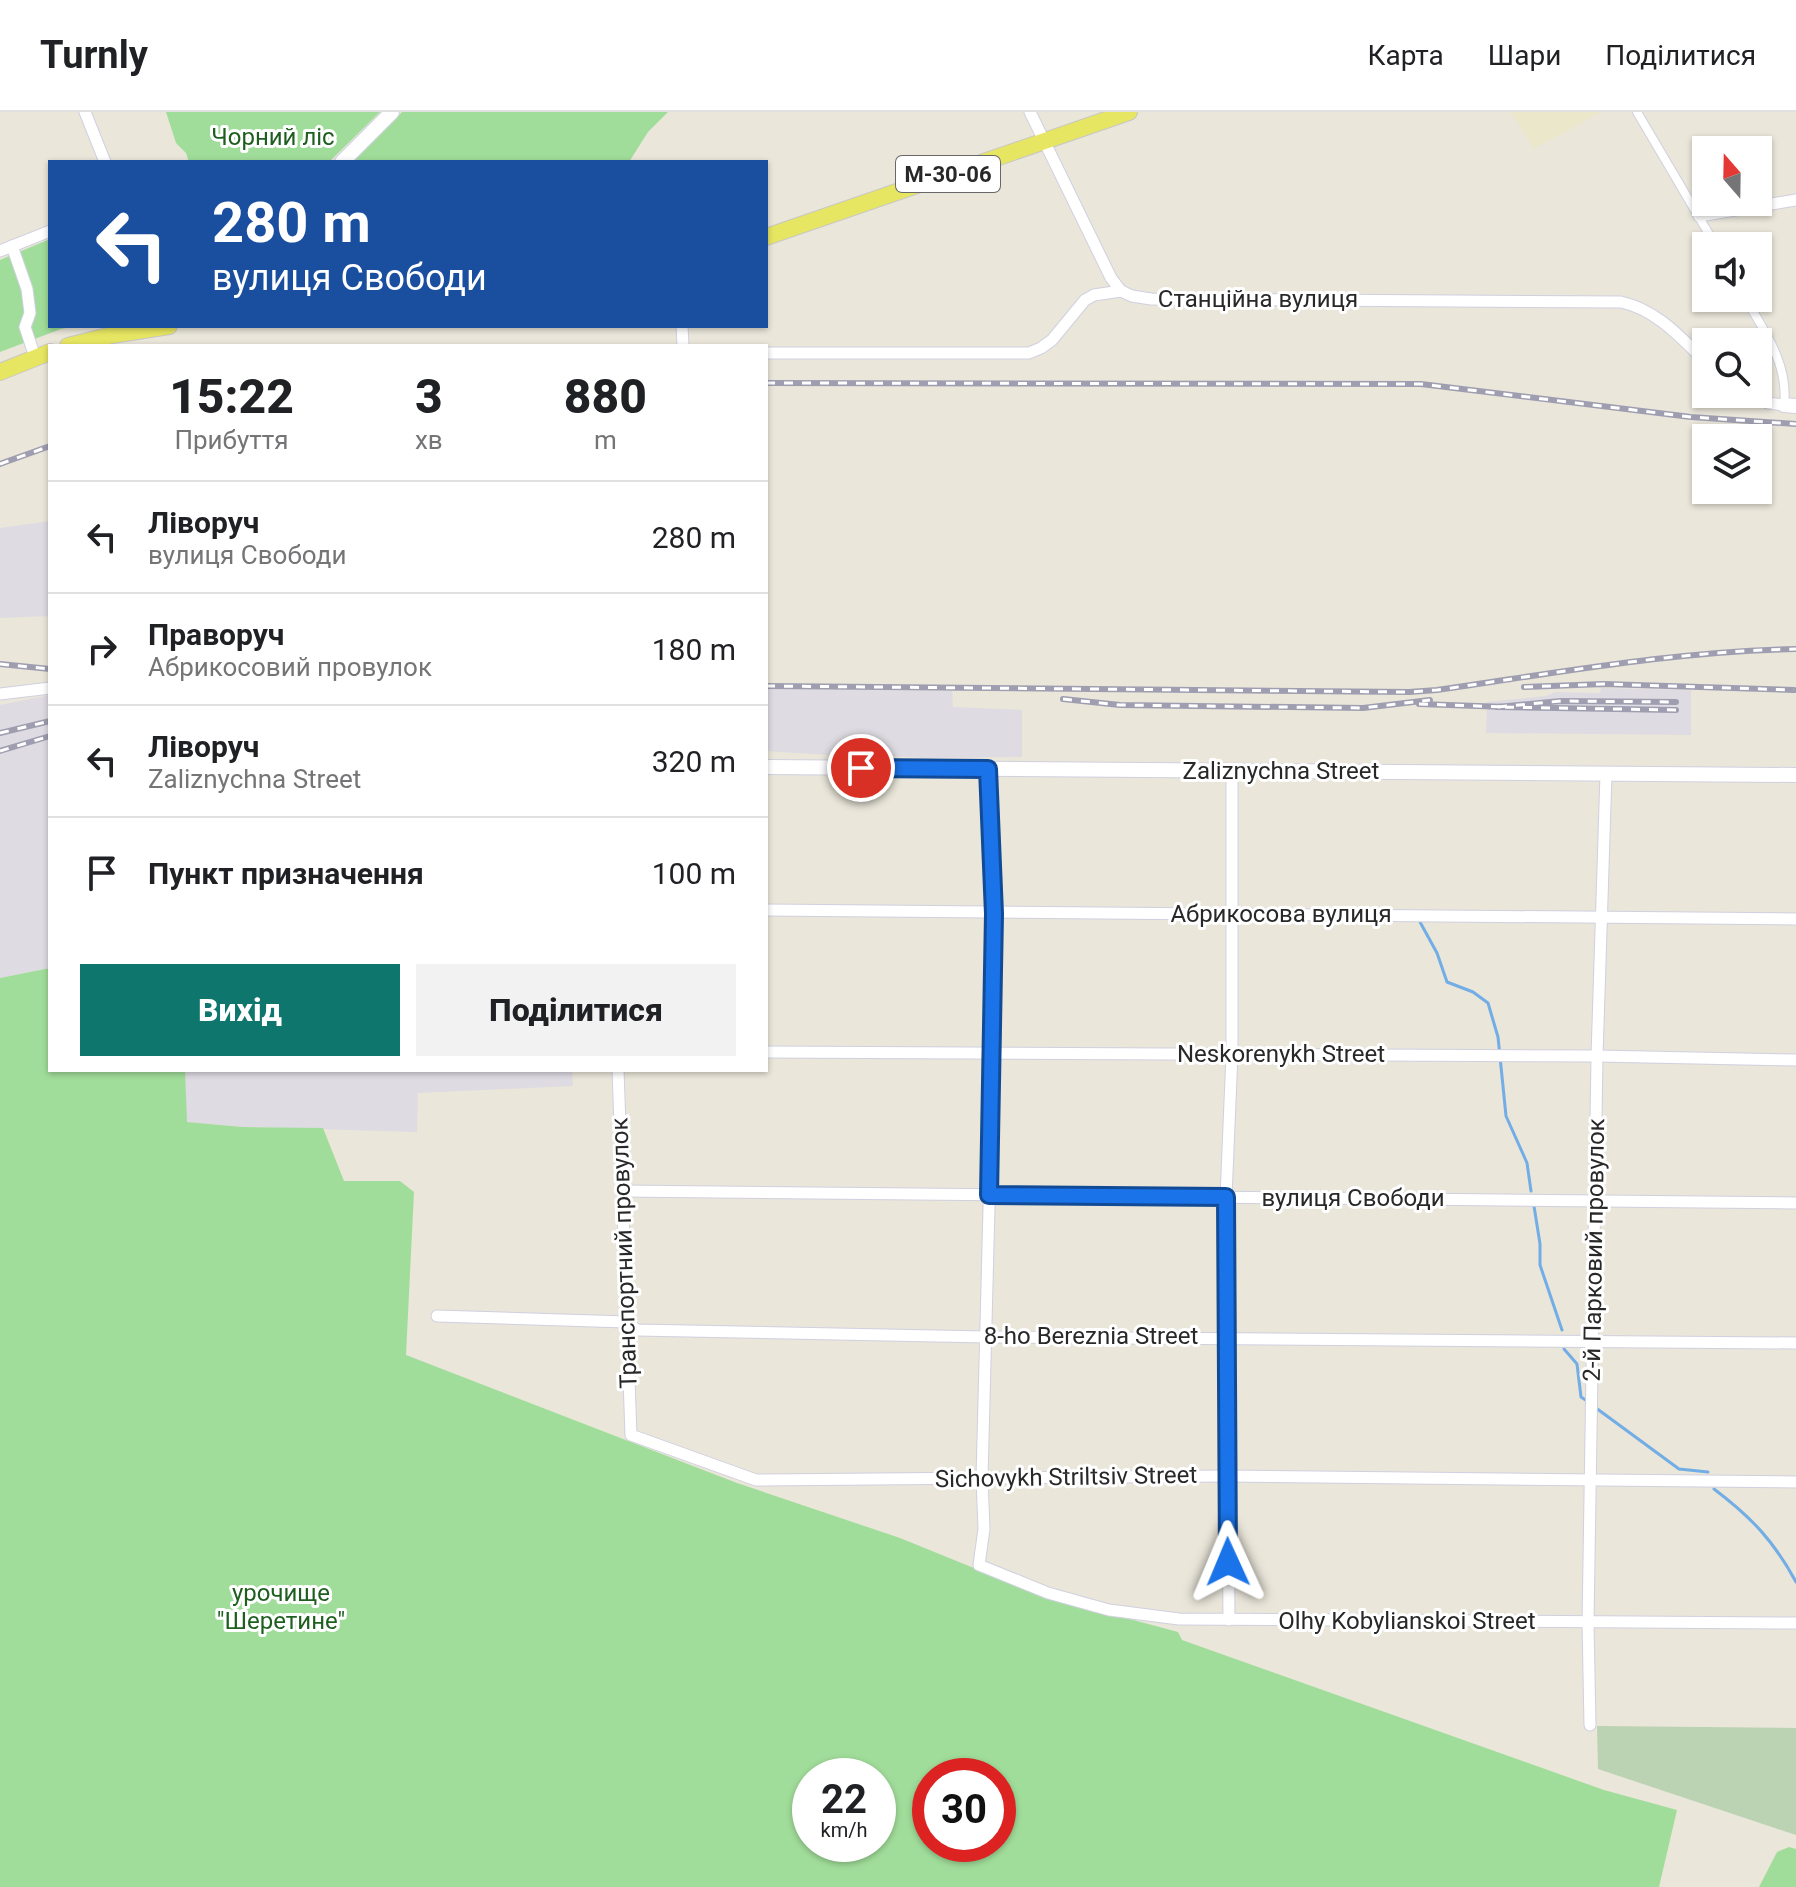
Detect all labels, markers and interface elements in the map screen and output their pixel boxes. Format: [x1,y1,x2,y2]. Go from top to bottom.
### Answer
text: Turnly [40,33,148,77]
text: Карта [1368,39,1444,72]
text: Шари [1488,39,1561,72]
text: Поділитися [1605,39,1756,72]
park label: Чорний ліс [211,123,335,151]
north arrow [1692,136,1772,216]
map controls [1692,136,1772,504]
road number: М-30-06 [896,156,1000,192]
text: 280 m [212,190,371,256]
icon: left [80,192,184,296]
button: sound [1692,232,1772,312]
text: вулиця Свободи [212,257,487,299]
street label: Станційна вулиця [1158,285,1358,313]
button: search [1692,328,1772,408]
text: 15:22 [169,368,294,425]
text: 3 [415,368,443,425]
text: 880 [564,368,647,425]
button: layers [1692,424,1772,504]
text: Прибуття [174,425,289,455]
text: хв [415,425,443,455]
text: m [594,425,617,455]
text: Ліворуч [148,505,259,540]
icon: left [80,515,124,559]
text: 280 m [652,520,736,555]
text: вулиця Свободи [148,540,346,570]
text: Праворуч [148,617,284,652]
icon: right [80,627,124,671]
text: 180 m [652,632,736,667]
text: Абрикосовий провулок [148,652,432,682]
text: Ліворуч [148,729,259,764]
pin [827,734,895,802]
icon: left [80,739,124,783]
text: 320 m [652,744,736,779]
icon: arrive [839,746,883,790]
street label: Zaliznychna Street [1183,757,1380,785]
text: Zaliznychna Street [148,764,361,794]
icon: arrive [80,851,124,895]
text: Пункт призначення [148,856,424,891]
text: 100 m [652,856,736,891]
street label: Абрикосова вулиця [1170,900,1392,928]
button: Вихід [80,964,400,1056]
button: Поділитися [416,964,736,1056]
street label: Neskorenykh Street [1177,1040,1385,1068]
street label: Транспортний провулок [605,1117,643,1389]
street label: 2-й Парковий провулок [1578,1118,1610,1382]
street label: вулиця Свободи [1261,1184,1445,1212]
street label: 8-ho Bereznia Street [984,1322,1198,1350]
street label: Sichovykh Striltsiv Street [934,1461,1198,1493]
position arrow [1186,1520,1270,1604]
park label: урочище "Шеретине" [217,1579,345,1635]
street label: Olhy Kobylianskoi Street [1278,1607,1536,1635]
speed limit sign: 30 [912,1758,1016,1862]
text: 22 [821,1776,867,1823]
text: km/h [821,1818,867,1842]

